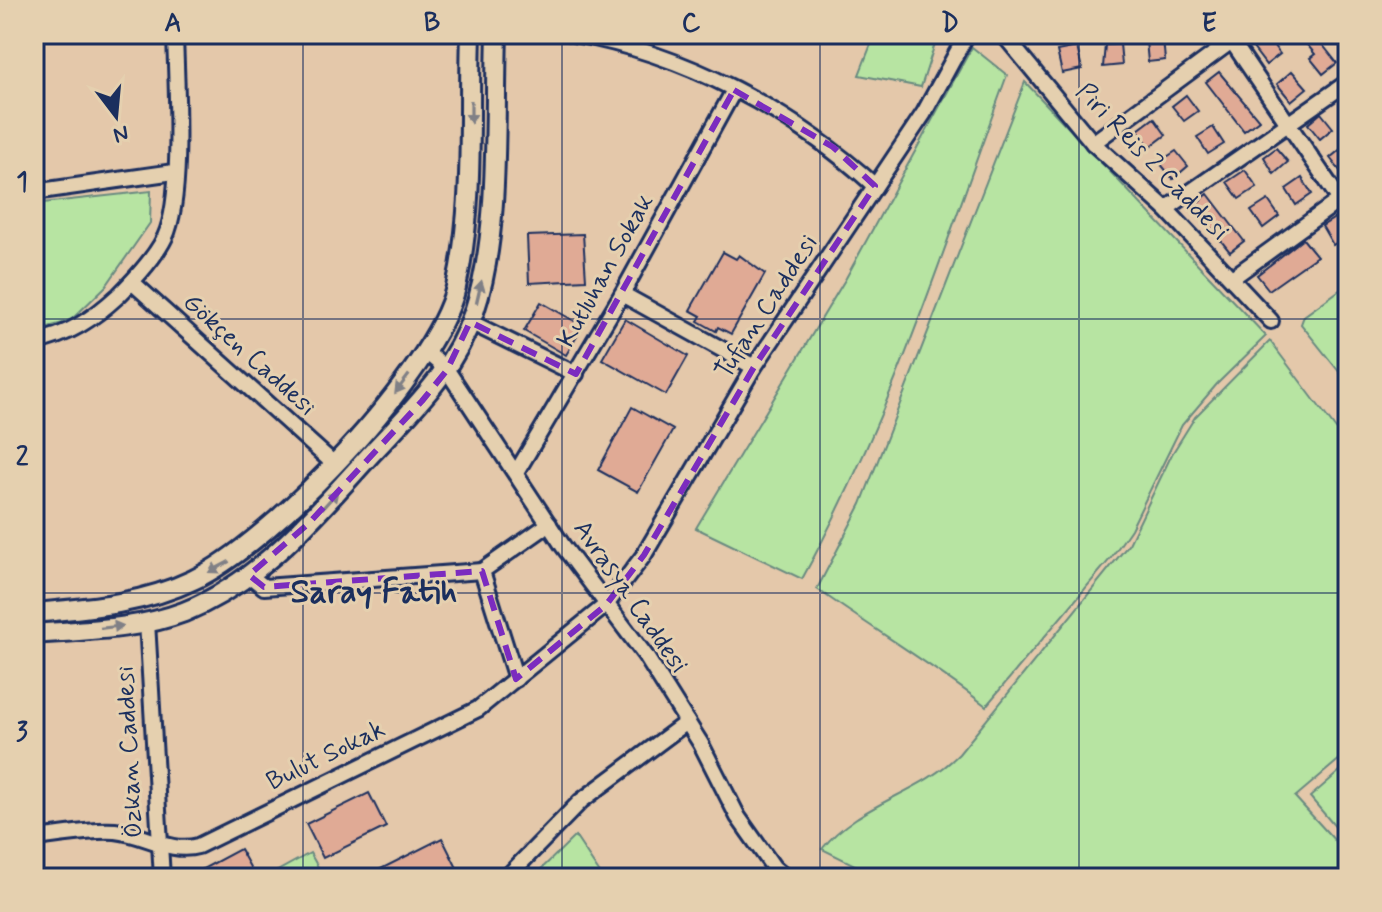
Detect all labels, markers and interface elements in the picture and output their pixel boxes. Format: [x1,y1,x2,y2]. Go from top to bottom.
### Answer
text: A [164,7,182,41]
text: B [424,7,440,41]
text: C [682,7,701,41]
text: D [941,7,959,41]
text: E [1201,7,1217,41]
north arrow [76,76,156,156]
street label: Piri Reis 2 Caddesi [1068,76,1236,248]
one-way arrow [465,100,477,125]
text: N [110,118,132,149]
text: 1 [16,166,28,200]
street label: Kutluhan Sokak [550,188,662,354]
street label: Tufan Caddesi [707,228,827,386]
one-way arrow [473,279,486,304]
street label: Gökçen Caddesi [175,286,323,424]
one-way arrow [394,374,410,394]
text: 2 [16,441,29,475]
one-way arrow [321,491,339,510]
street label: Avrasya Caddesi [565,514,695,680]
one-way arrow [207,560,230,573]
district label: Saray Fatih [291,570,457,615]
one-way arrow [100,621,125,634]
street label: Özkan Caddesi [109,665,151,839]
street label: Bulut Sokak [261,713,391,799]
text: 3 [16,716,28,750]

